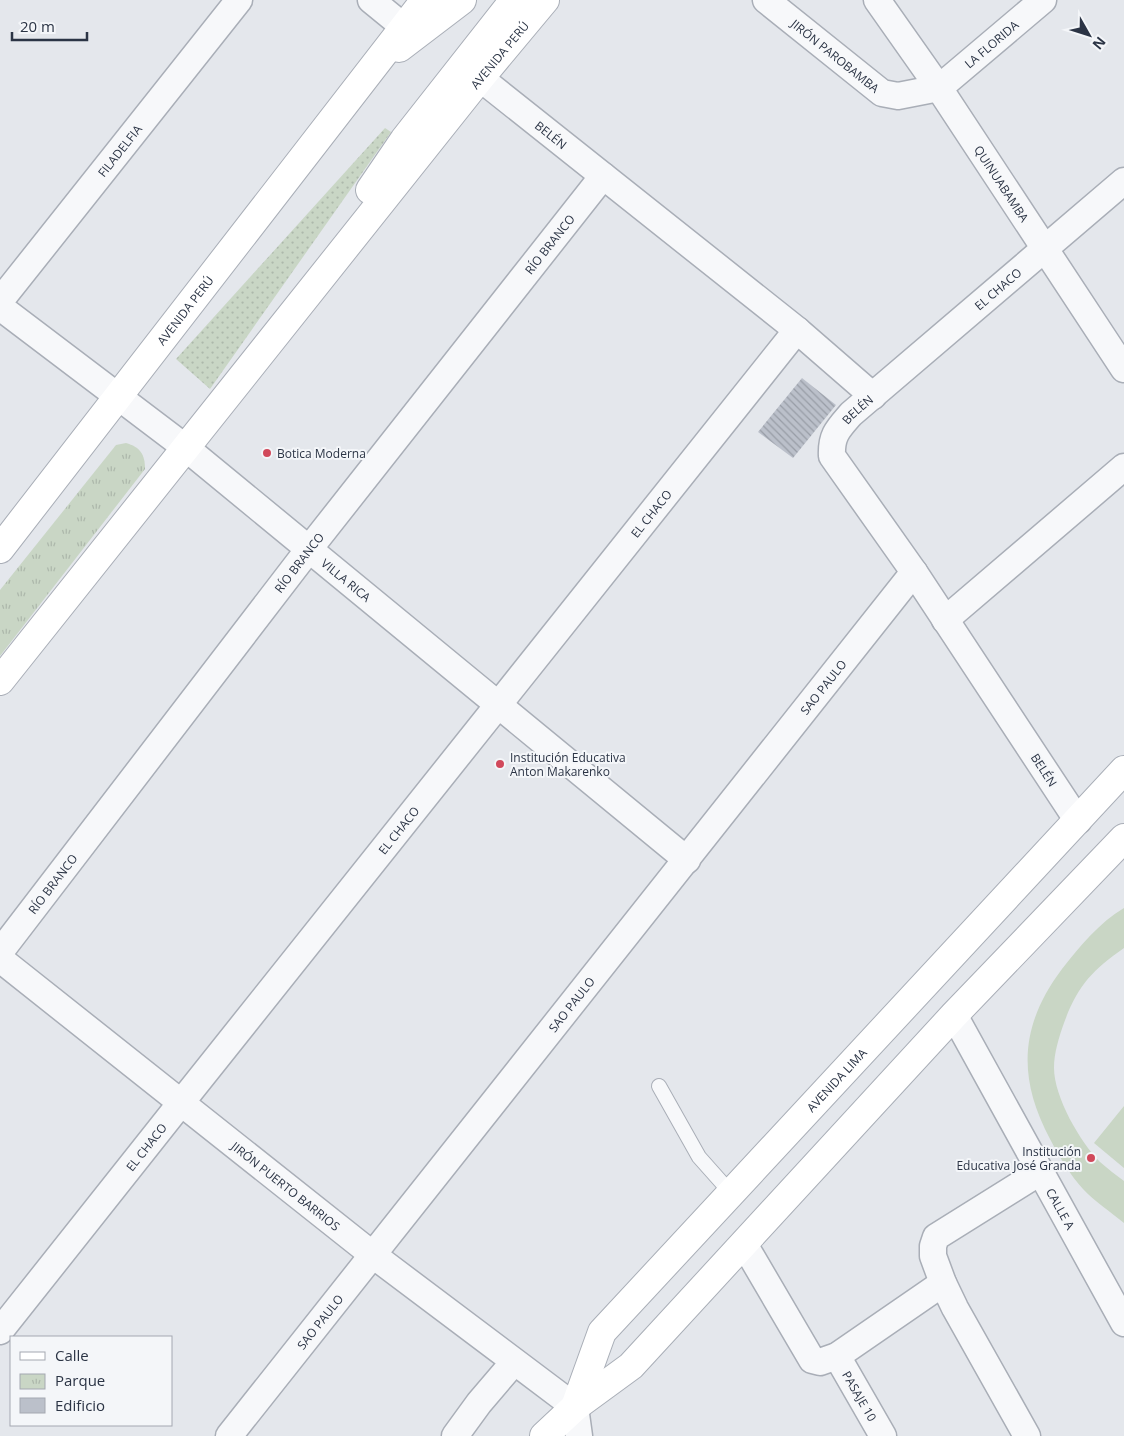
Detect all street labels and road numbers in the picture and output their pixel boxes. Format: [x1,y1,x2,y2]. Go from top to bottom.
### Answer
street label: JIRÓN PAROBAMBA [787,14,883,97]
street label: LA FLORIDA [960,16,1022,72]
street label: AVENIDA PERÚ [466,17,533,92]
street label: BELÉN [532,117,571,153]
street label: FILADELFIA [93,121,146,180]
street label: QUINUABAMBA [970,142,1033,225]
street label: RÍO BRANCO [520,211,578,278]
street label: EL CHACO [971,264,1025,314]
street label: AVENIDA PERÚ [153,272,217,348]
street label: BELÉN [838,391,876,428]
street label: EL CHACO [626,486,675,541]
street label: RÍO BRANCO [270,529,328,596]
street label: VILLA RICA [318,554,375,606]
street label: SAO PAULO [796,656,850,718]
street label: BELÉN [1027,750,1061,790]
street label: EL CHACO [374,803,423,858]
street label: RÍO BRANCO [24,850,81,917]
street label: SAO PAULO [544,973,598,1035]
street label: AVENIDA LIMA [802,1044,870,1115]
street label: EL CHACO [122,1119,170,1174]
street label: JIRÓN PUERTO BARRIOS [227,1137,344,1234]
street label: CALLE A [1042,1185,1079,1233]
street label: SAO PAULO [293,1291,347,1353]
street label: PASAJE 10 [839,1367,881,1424]

